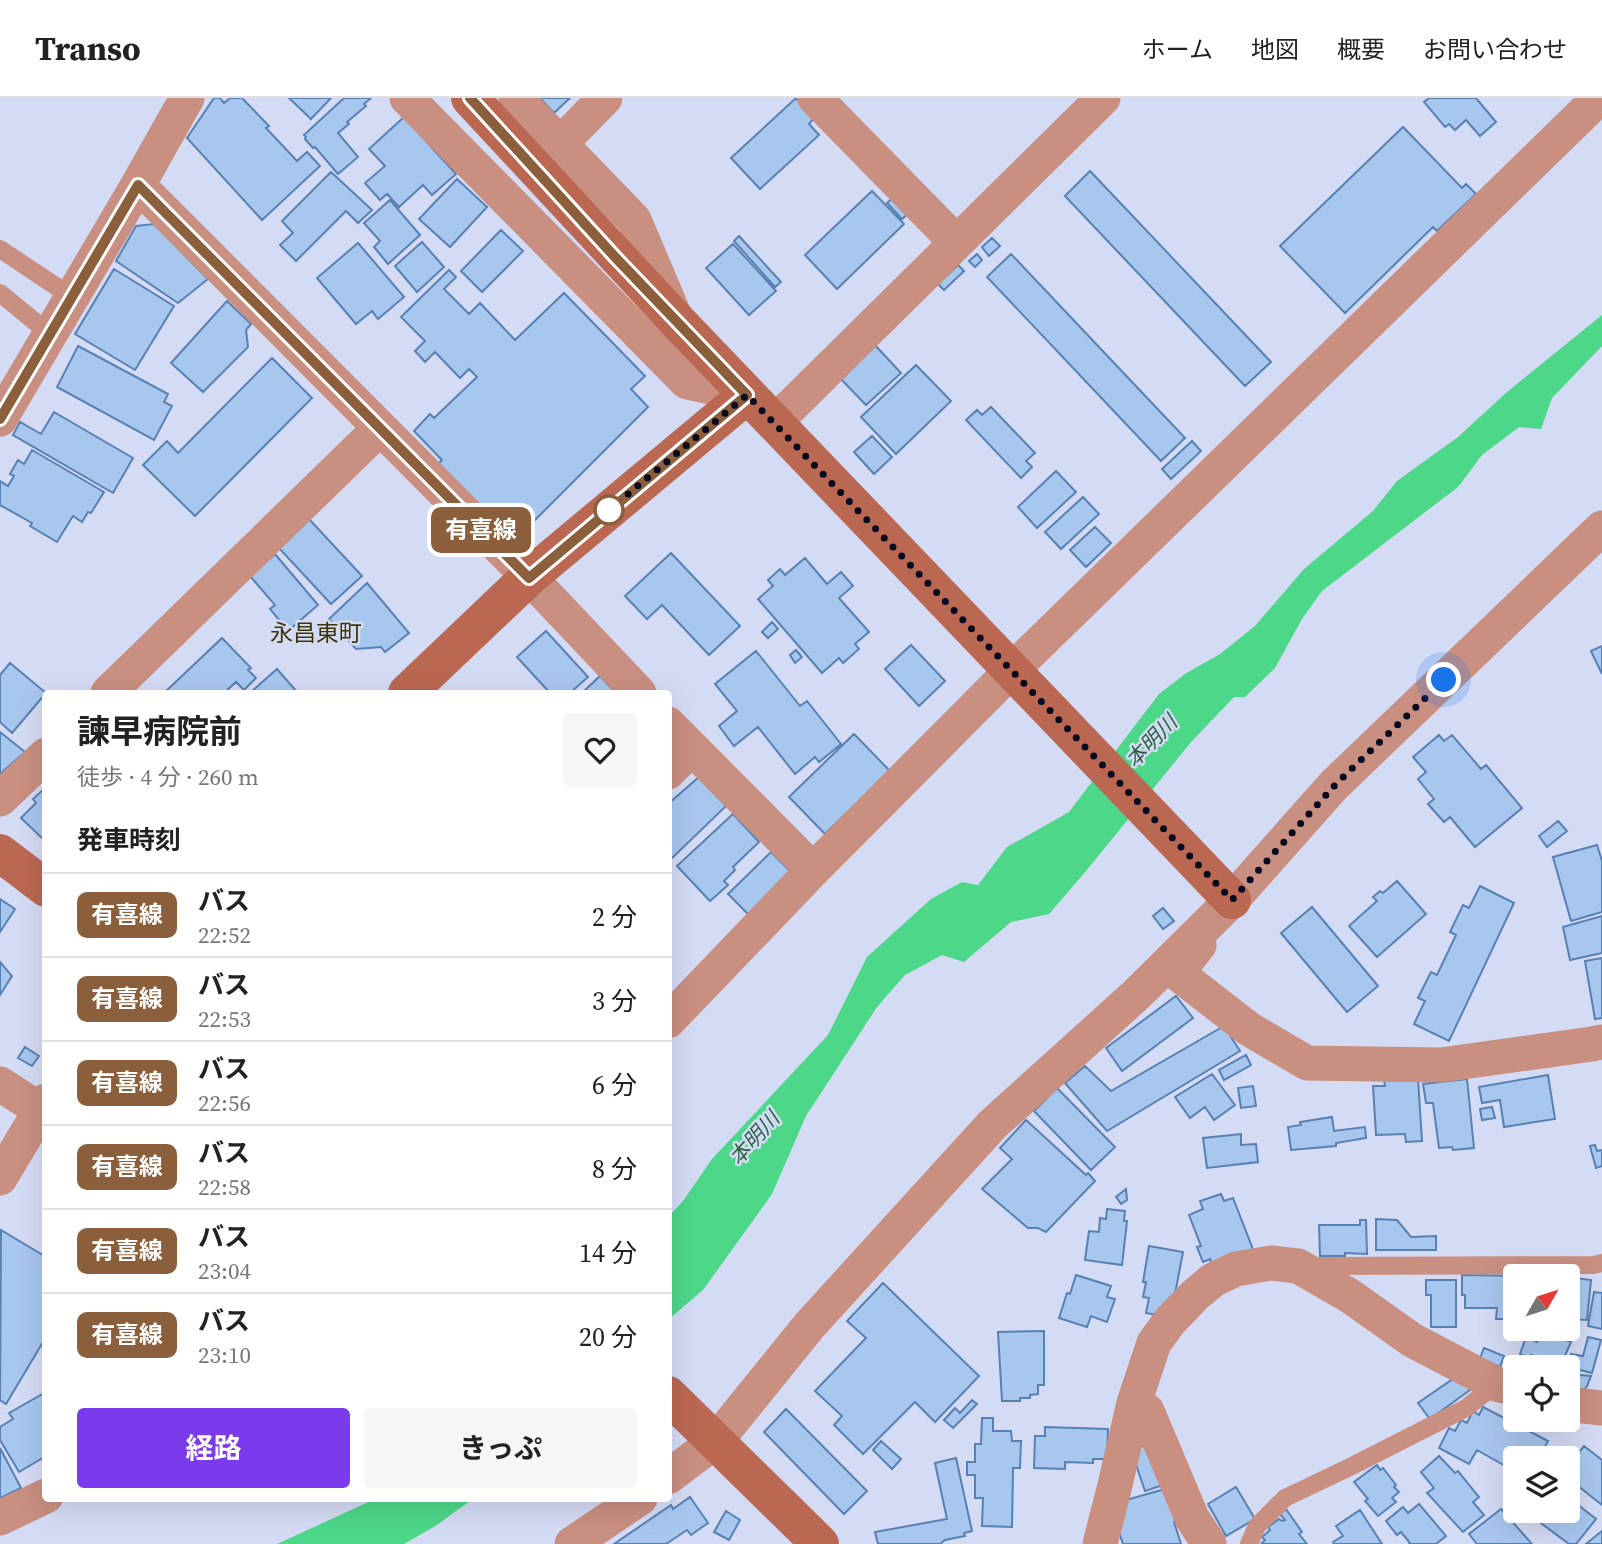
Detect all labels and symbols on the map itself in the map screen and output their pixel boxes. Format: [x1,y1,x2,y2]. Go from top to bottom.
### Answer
unlabelled marker [594,495,624,525]
line badge: 有喜線 [441,507,521,553]
district label: 永昌東町 [270,617,362,649]
your location [1426,662,1461,697]
water label: 本明川 [1119,707,1185,774]
water label: 本明川 [722,1103,787,1171]
north arrow [1503,1264,1580,1340]

